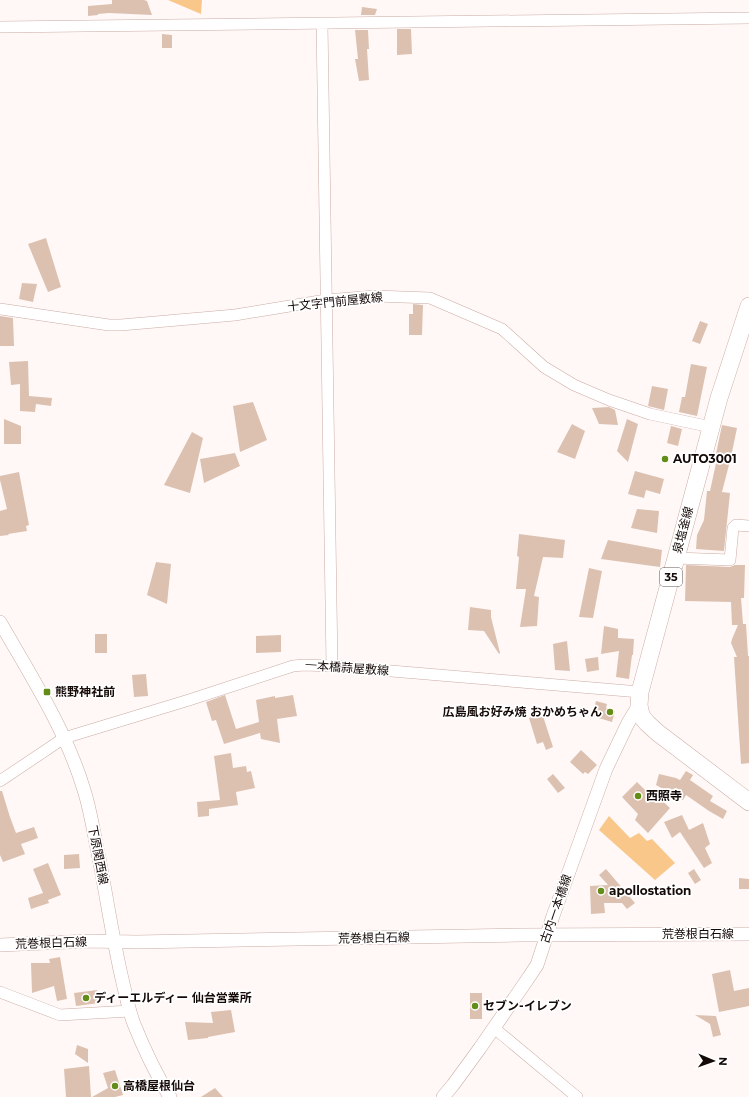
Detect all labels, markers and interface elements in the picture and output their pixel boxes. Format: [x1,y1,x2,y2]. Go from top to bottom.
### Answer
street label: 十文字門前屋敷線 [286,289,383,314]
place label: AUTO3001 [672,451,737,466]
marker: AUTO3001 [660,454,670,464]
street label: 泉塩釜線 [669,505,696,555]
road number: 35 [660,568,682,586]
street label: 一本橋蒜屋敷線 [305,657,389,678]
place label: 熊野神社前 [55,684,115,699]
marker: 熊野神社前 [42,687,52,697]
place label: 広島風お好み焼 おかめちゃん [443,704,602,719]
marker: 広島風お好み焼 おかめちゃん [605,707,615,717]
place label: 西照寺 [646,788,682,803]
marker: 西照寺 [633,791,643,801]
street label: 下原関西線 [85,824,112,886]
street label: 古内一本橋線 [537,872,574,945]
place label: apollostation [609,883,691,898]
marker: apollostation [596,886,606,896]
street label: 荒巻根白石線 [662,926,734,941]
street label: 荒巻根白石線 [338,929,410,946]
street label: 荒巻根白石線 [15,934,87,951]
place label: ディーエルディー 仙台営業所 [94,990,252,1005]
marker: ディーエルディー 仙台営業所 [81,993,91,1003]
place label: セブン-イレブン [483,998,572,1013]
marker: セブン-イレブン [470,1001,480,1011]
north arrow [693,1041,733,1081]
text: N [716,1057,730,1066]
place label: 高橋屋根仙台 [123,1078,195,1093]
marker: 高橋屋根仙台 [110,1081,120,1091]

